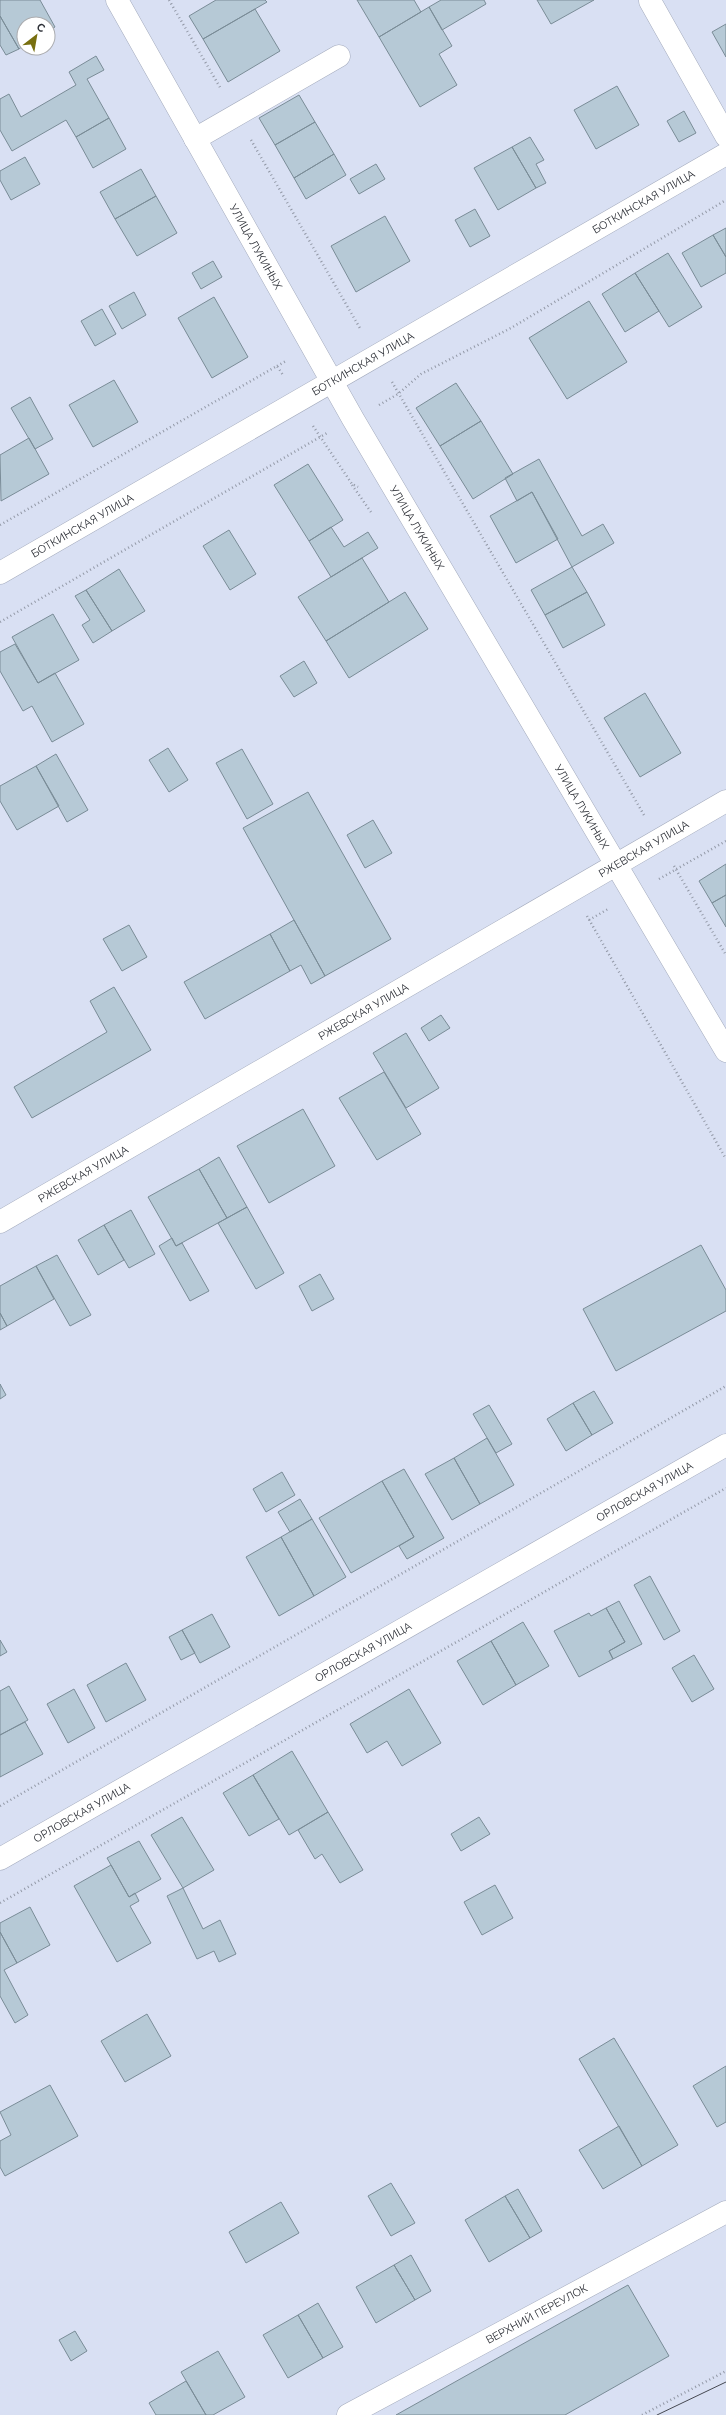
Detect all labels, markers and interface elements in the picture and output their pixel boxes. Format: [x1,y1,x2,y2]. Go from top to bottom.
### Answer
north arrow [16,16,56,56]
text: С [34,20,48,36]
street label: БОТКИНСКАЯ УЛИЦА [590,167,698,237]
street label: УЛИЦА ЛУКИНЫХ [226,202,285,292]
street label: БОТКИНСКАЯ УЛИЦА [310,329,417,399]
street label: УЛИЦА ЛУКИНЫХ [387,483,447,572]
street label: БОТКИНСКАЯ УЛИЦА [29,491,136,561]
street label: УЛИЦА ЛУКИНЫХ [551,762,611,851]
street label: РЖЕВСКАЯ УЛИЦА [596,818,692,880]
street label: РЖЕВСКАЯ УЛИЦА [316,980,411,1043]
street label: РЖЕВСКАЯ УЛИЦА [36,1143,131,1206]
street label: ОРЛОВСКАЯ УЛИЦА [594,1459,696,1525]
street label: ОРЛОВСКАЯ УЛИЦА [313,1619,414,1685]
street label: ОРЛОВСКАЯ УЛИЦА [31,1780,133,1846]
street label: ВЕРХНИЙ ПЕРЕУЛОК [484,2282,590,2347]

